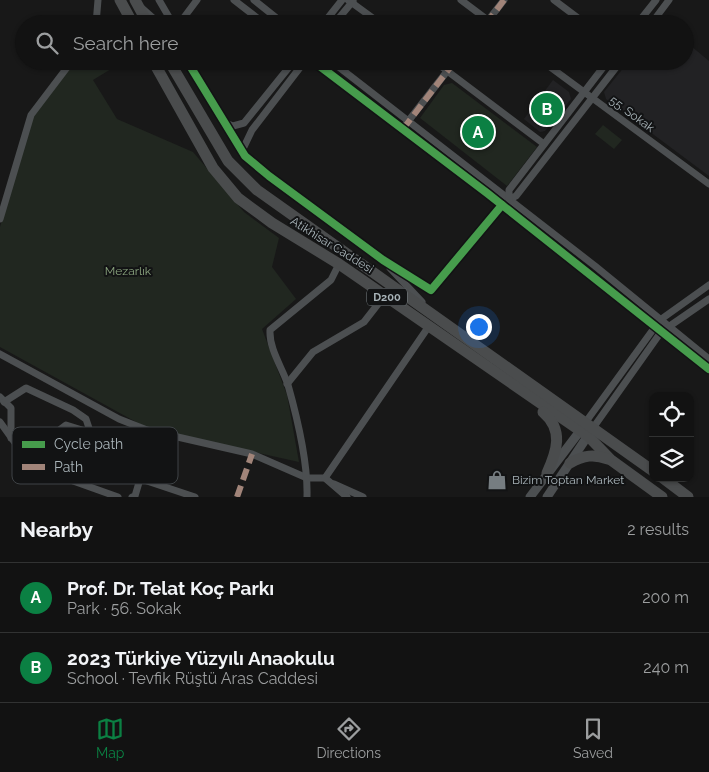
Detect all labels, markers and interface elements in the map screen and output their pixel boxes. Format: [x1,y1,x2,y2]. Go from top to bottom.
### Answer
search box [15,15,694,70]
icon: search [33,29,61,57]
text: Search here [73,32,179,54]
pin: B [531,90,563,128]
street label: 55. Sokak [607,93,658,135]
pin: A [462,113,494,151]
street label: Atikhisar Caddesi [288,214,376,276]
park label: Mezarlık [105,264,152,278]
road number: D200 [367,288,407,306]
your location [466,314,492,340]
map controls [649,392,694,482]
button: locate [649,392,694,437]
legend [12,427,178,484]
text: Cycle path [54,436,123,452]
button: layers [649,437,694,482]
text: Path [54,459,83,475]
shop icon: Bizim Toptan Market [486,469,508,491]
place label: Bizim Toptan Market [512,473,624,487]
text: Nearby [20,517,93,542]
text: 2 results [627,520,689,539]
text: Prof. Dr. Telat Koç Parkı [67,577,274,599]
text: A [31,588,41,607]
text: 200 m [642,588,689,607]
text: Park · 56. Sokak [67,599,181,618]
text: 2023 Türkiye Yüzyılı Anaokulu [67,647,335,669]
text: B [31,658,41,677]
text: 240 m [643,658,689,677]
text: School · Tevfik Rüştü Aras Caddesi [67,669,318,688]
tab: Map [96,715,124,761]
tab: Directions [316,715,381,761]
tab: Saved [573,715,613,761]

